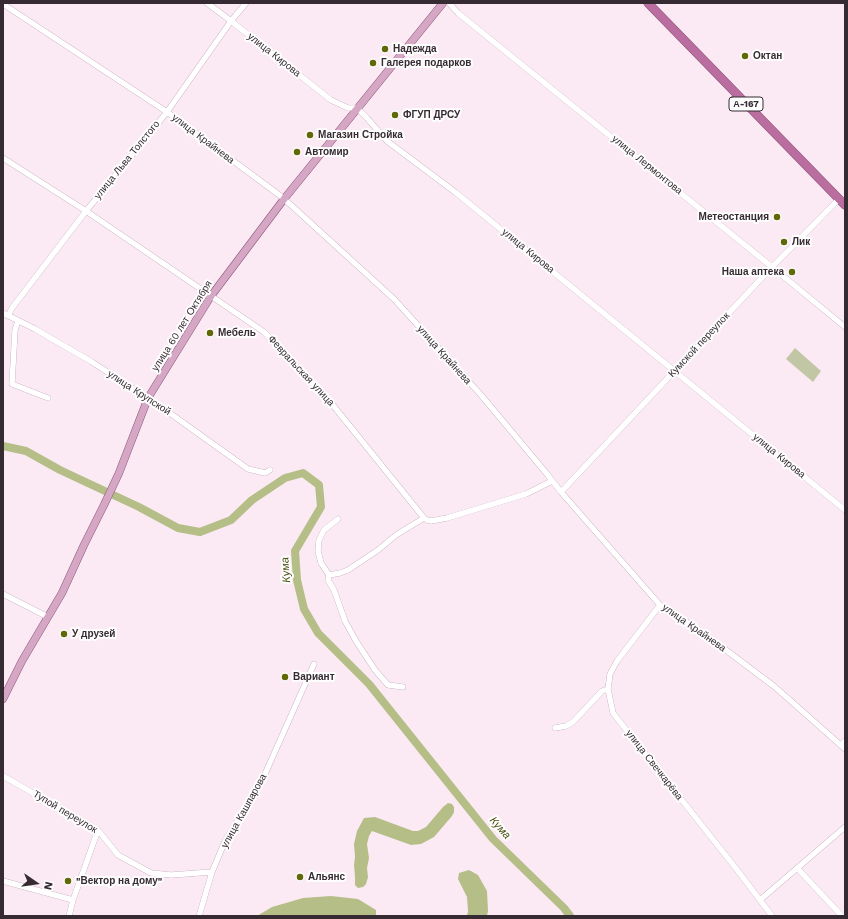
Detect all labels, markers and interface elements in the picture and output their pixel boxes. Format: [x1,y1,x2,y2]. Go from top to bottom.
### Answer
street label: улица Кирова [245,31,303,79]
place label: Надежда [393,43,437,55]
marker: Надежда [380,44,390,54]
place label: Октан [753,50,782,62]
marker: Октан [740,51,750,61]
place label: Галерея подарков [381,57,471,69]
marker: Галерея подарков [368,58,378,68]
road number: А-167 [729,97,763,111]
place label: ФГУП ДРСУ [403,109,460,121]
marker: ФГУП ДРСУ [390,110,400,120]
street label: улица Крайнева [169,112,237,166]
street label: улица Льва Толстого [92,118,162,202]
place label: Магазин Стройка [318,129,403,141]
marker: Магазин Стройка [305,130,315,140]
street label: улица Лермонтова [609,133,685,197]
place label: Автомир [305,146,349,158]
marker: Автомир [292,147,302,157]
place label: Метеостанция [699,211,769,223]
marker: Метеостанция [772,212,782,222]
street label: улица Кирова [499,226,557,276]
place label: Лик [792,236,810,248]
marker: Лик [779,237,789,247]
place label: Наша аптека [722,266,784,278]
marker: Наша аптека [787,267,797,277]
street label: улица 60 лет Октября [149,279,215,373]
street label: Кумской переулок [666,310,732,380]
street label: улица Крайнева [414,323,474,387]
place label: Мебель [218,327,256,339]
marker: Мебель [205,328,215,338]
street label: Февральская улица [265,333,337,409]
street label: улица Крупской [105,368,173,418]
street label: улица Кирова [750,431,808,481]
water label: Кума [278,557,294,583]
street label: улица Крайнева [660,601,728,655]
place label: У друзей [72,628,115,640]
marker: У друзей [59,629,69,639]
place label: Вариант [293,671,335,683]
marker: Вариант [280,672,290,682]
street label: улица Свечкарёва [623,727,685,803]
street label: улица Кашпарова [219,772,269,850]
street label: Тупой переулок [31,788,99,836]
water label: Кума [487,814,513,842]
north arrow [16,863,56,903]
place label: Альянс [308,871,345,883]
marker: Альянс [295,872,305,882]
place label: "Вектор на дому" [76,875,162,887]
marker: "Вектор на дому" [63,876,73,886]
text: N [41,880,55,891]

